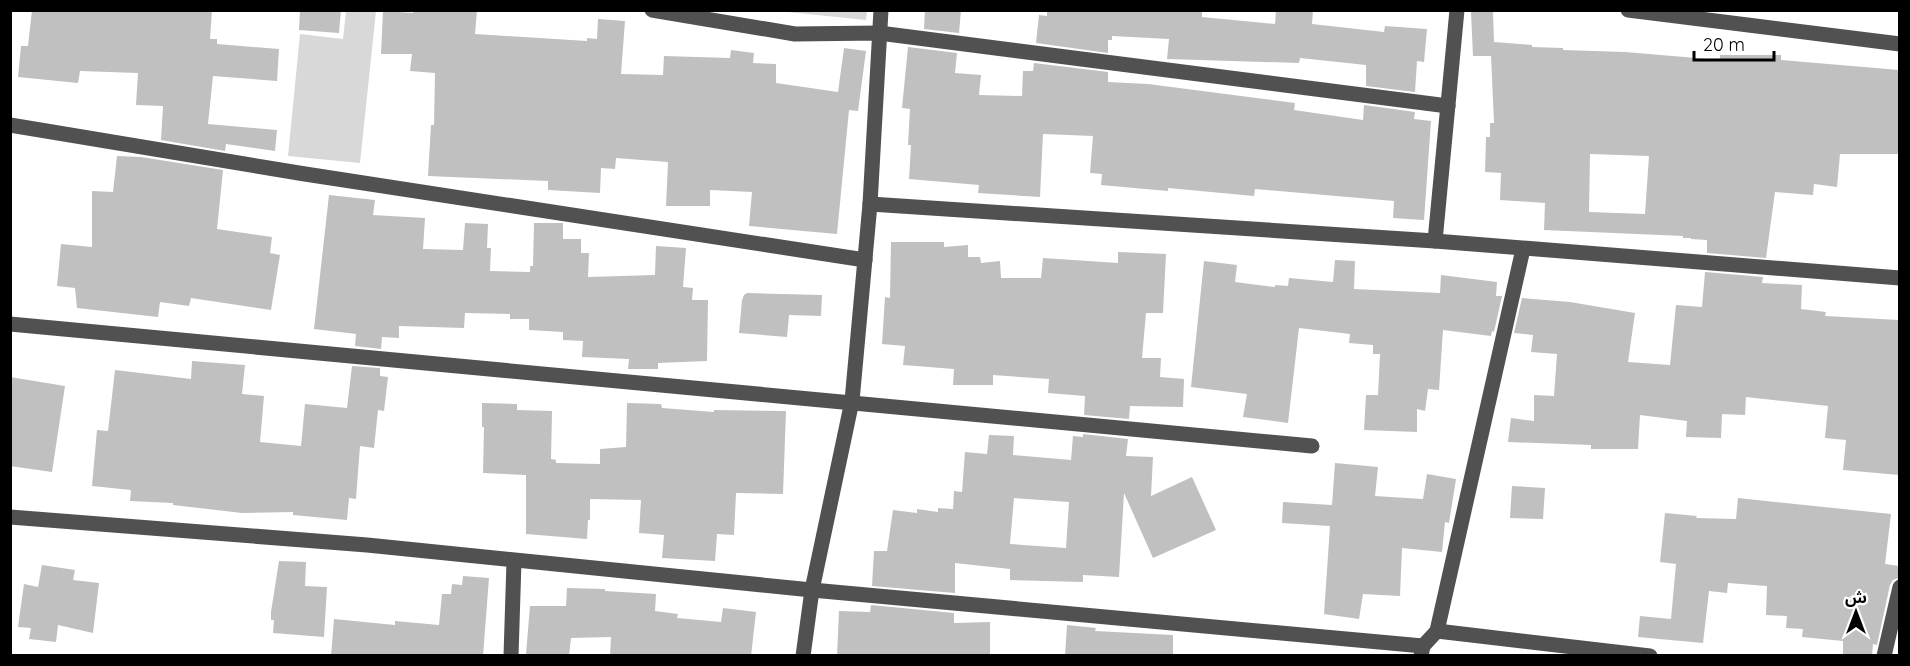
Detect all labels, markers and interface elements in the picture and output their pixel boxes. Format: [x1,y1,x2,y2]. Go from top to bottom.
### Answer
scale bar [1694,24,1774,62]
text: 20 m [1703,33,1745,56]
north arrow [1826,582,1886,642]
text: ش [1845,587,1867,607]

